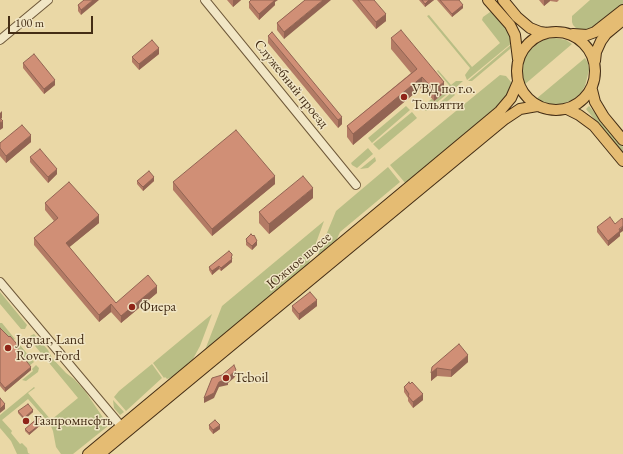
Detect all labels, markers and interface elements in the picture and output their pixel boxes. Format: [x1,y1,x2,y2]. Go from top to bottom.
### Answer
scale bar [10,8,95,34]
text: 100 m [15,15,44,31]
street label: Служебный проезд [250,36,332,132]
place label: УВД по г.о. Тольятти [412,81,475,114]
marker: УВД по г.о. Тольятти [399,92,409,102]
street label: Южное шоссе [263,229,335,293]
place label: Фиера [140,299,176,315]
marker: Фиера [127,302,137,312]
place label: Jaguar, Land Rover, Ford [16,332,84,364]
marker: Jaguar, Land Rover, Ford [3,343,13,353]
place label: Teboil [234,370,268,386]
marker: Teboil [221,373,231,383]
place label: Газпромнефть [34,413,113,429]
marker: Газпромнефть [21,416,31,426]

